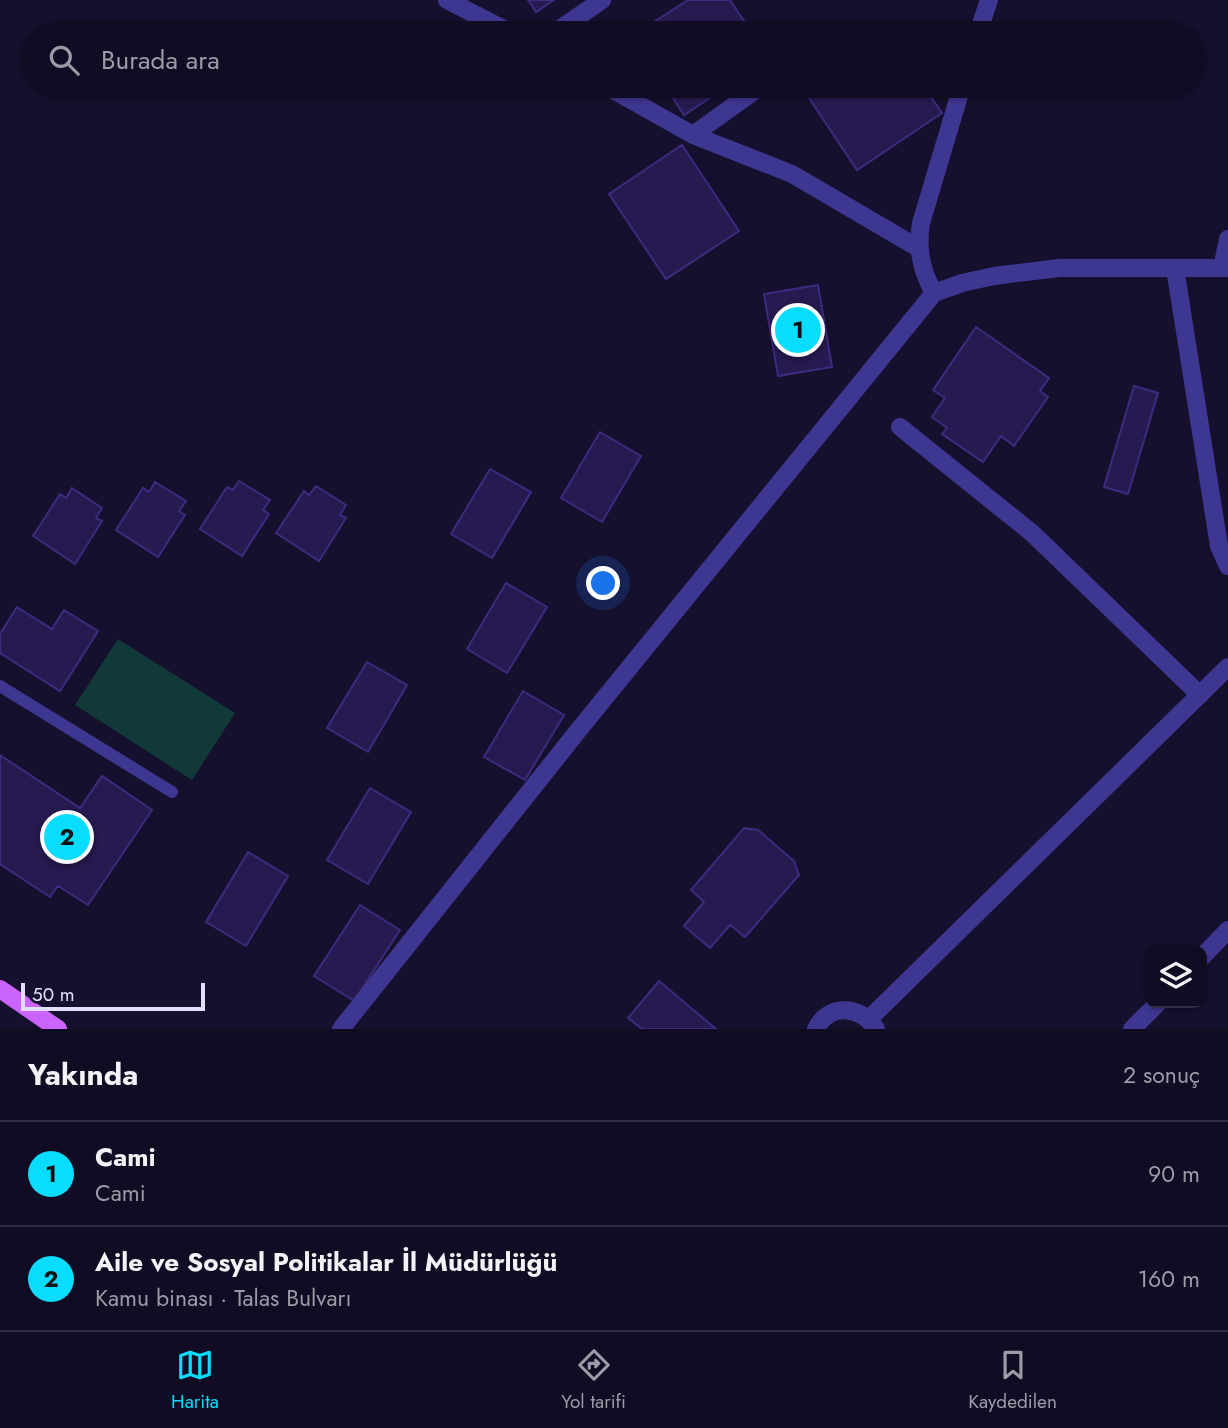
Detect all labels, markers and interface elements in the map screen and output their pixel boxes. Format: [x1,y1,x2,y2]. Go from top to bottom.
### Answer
search box [21,21,1207,98]
icon: search [45,41,83,79]
text: Burada ara [101,41,220,79]
pin: 1 [775,304,821,356]
your location [586,566,620,600]
pin: 2 [44,811,90,863]
map controls [1144,945,1207,1008]
button: layers [1144,945,1207,1008]
scale bar [21,980,205,1012]
text: 50 m [32,981,75,1008]
text: Yakında [28,1053,139,1096]
text: 2 sonuç [1123,1058,1200,1092]
text: Cami [95,1138,156,1176]
text: 1 [45,1157,57,1191]
text: 90 m [1148,1157,1200,1191]
text: Cami [95,1176,146,1210]
text: Aile ve Sosyal Politikalar İl Müdürlüğü [95,1243,557,1281]
text: 2 [43,1262,59,1296]
text: 160 m [1138,1262,1200,1296]
text: Kamu binası · Talas Bulvarı [95,1281,351,1315]
tab: Harita [171,1346,219,1415]
tab: Yol tarifi [561,1346,626,1415]
tab: Kaydedilen [968,1346,1057,1415]

